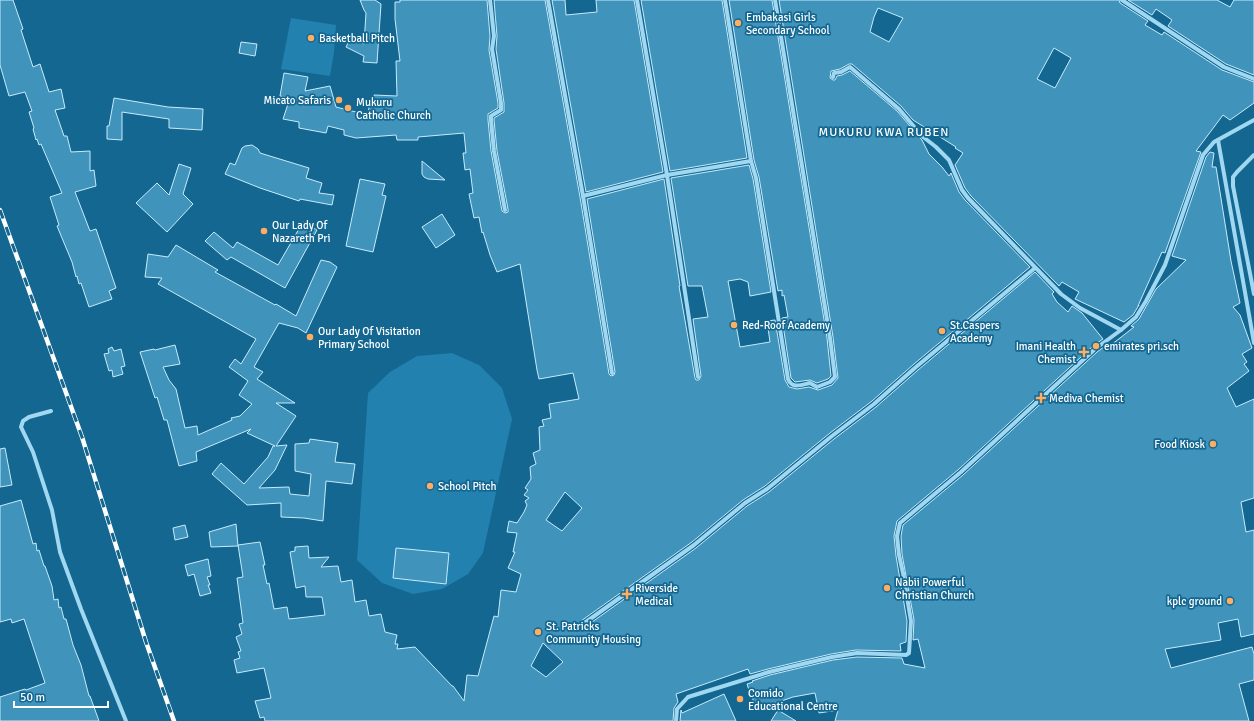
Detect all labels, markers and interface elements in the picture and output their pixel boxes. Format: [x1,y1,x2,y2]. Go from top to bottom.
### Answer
place label: Embakasi Girls Secondary School [746,11,830,37]
marker: Embakasi Girls Secondary School [733,18,743,28]
place label: Basketball Pitch [319,32,395,45]
marker: Basketball Pitch [306,33,316,43]
place label: Micato Safaris [264,94,331,107]
marker: Micato Safaris [334,95,344,105]
place label: Mukuru Catholic Church [356,96,431,122]
marker: Mukuru Catholic Church [343,103,353,113]
district label: MUKURU KWA RUBEN [819,125,949,140]
place label: Our Lady Of Nazareth Pri [272,219,330,245]
marker: Our Lady Of Nazareth Pri [259,226,269,236]
place label: Red-Roof Academy [742,319,831,332]
place label: St.Caspers Academy [950,319,1000,345]
marker: Red-Roof Academy [729,320,739,330]
place label: Our Lady Of Visitation Primary School [318,325,421,351]
marker: St.Caspers Academy [937,326,947,336]
marker: Our Lady Of Visitation Primary School [305,332,315,342]
place label: Imani Health Chemist [1016,340,1076,366]
place label: emirates pri.sch [1104,340,1179,353]
marker: emirates pri.sch [1091,341,1101,351]
marker: Imani Health Chemist [1079,347,1089,357]
place label: Mediva Chemist [1049,392,1124,405]
marker: Mediva Chemist [1036,393,1046,403]
place label: Food Kiosk [1154,438,1205,451]
marker: Food Kiosk [1208,439,1218,449]
place label: School Pitch [438,480,496,493]
marker: School Pitch [425,481,435,491]
place label: Nabii Powerful Christian Church [895,576,974,602]
place label: Riverside Medical [635,582,678,608]
marker: Nabii Powerful Christian Church [882,583,892,593]
marker: Riverside Medical [622,589,632,599]
place label: kplc ground [1167,595,1222,608]
marker: kplc ground [1225,596,1235,606]
place label: St. Patricks Community Housing [546,620,641,646]
marker: St. Patricks Community Housing [533,627,543,637]
scale bar [14,683,108,709]
place label: Comido Educational Centre [748,687,838,713]
text: 50 m [20,690,45,705]
marker: Comido Educational Centre [735,694,745,704]

